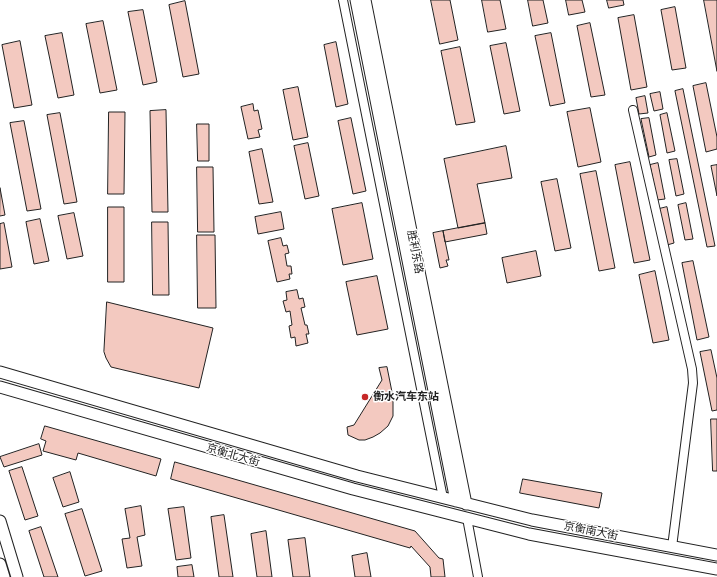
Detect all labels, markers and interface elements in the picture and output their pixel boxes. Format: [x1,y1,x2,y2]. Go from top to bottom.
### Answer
street label: 胜利东路 [404,229,426,275]
place label: 衡水汽车东站 [373,390,439,404]
marker: 衡水汽车东站 [360,392,370,402]
street label: 京衡北大街 [205,441,261,469]
street label: 京衡南大街 [563,519,619,543]

